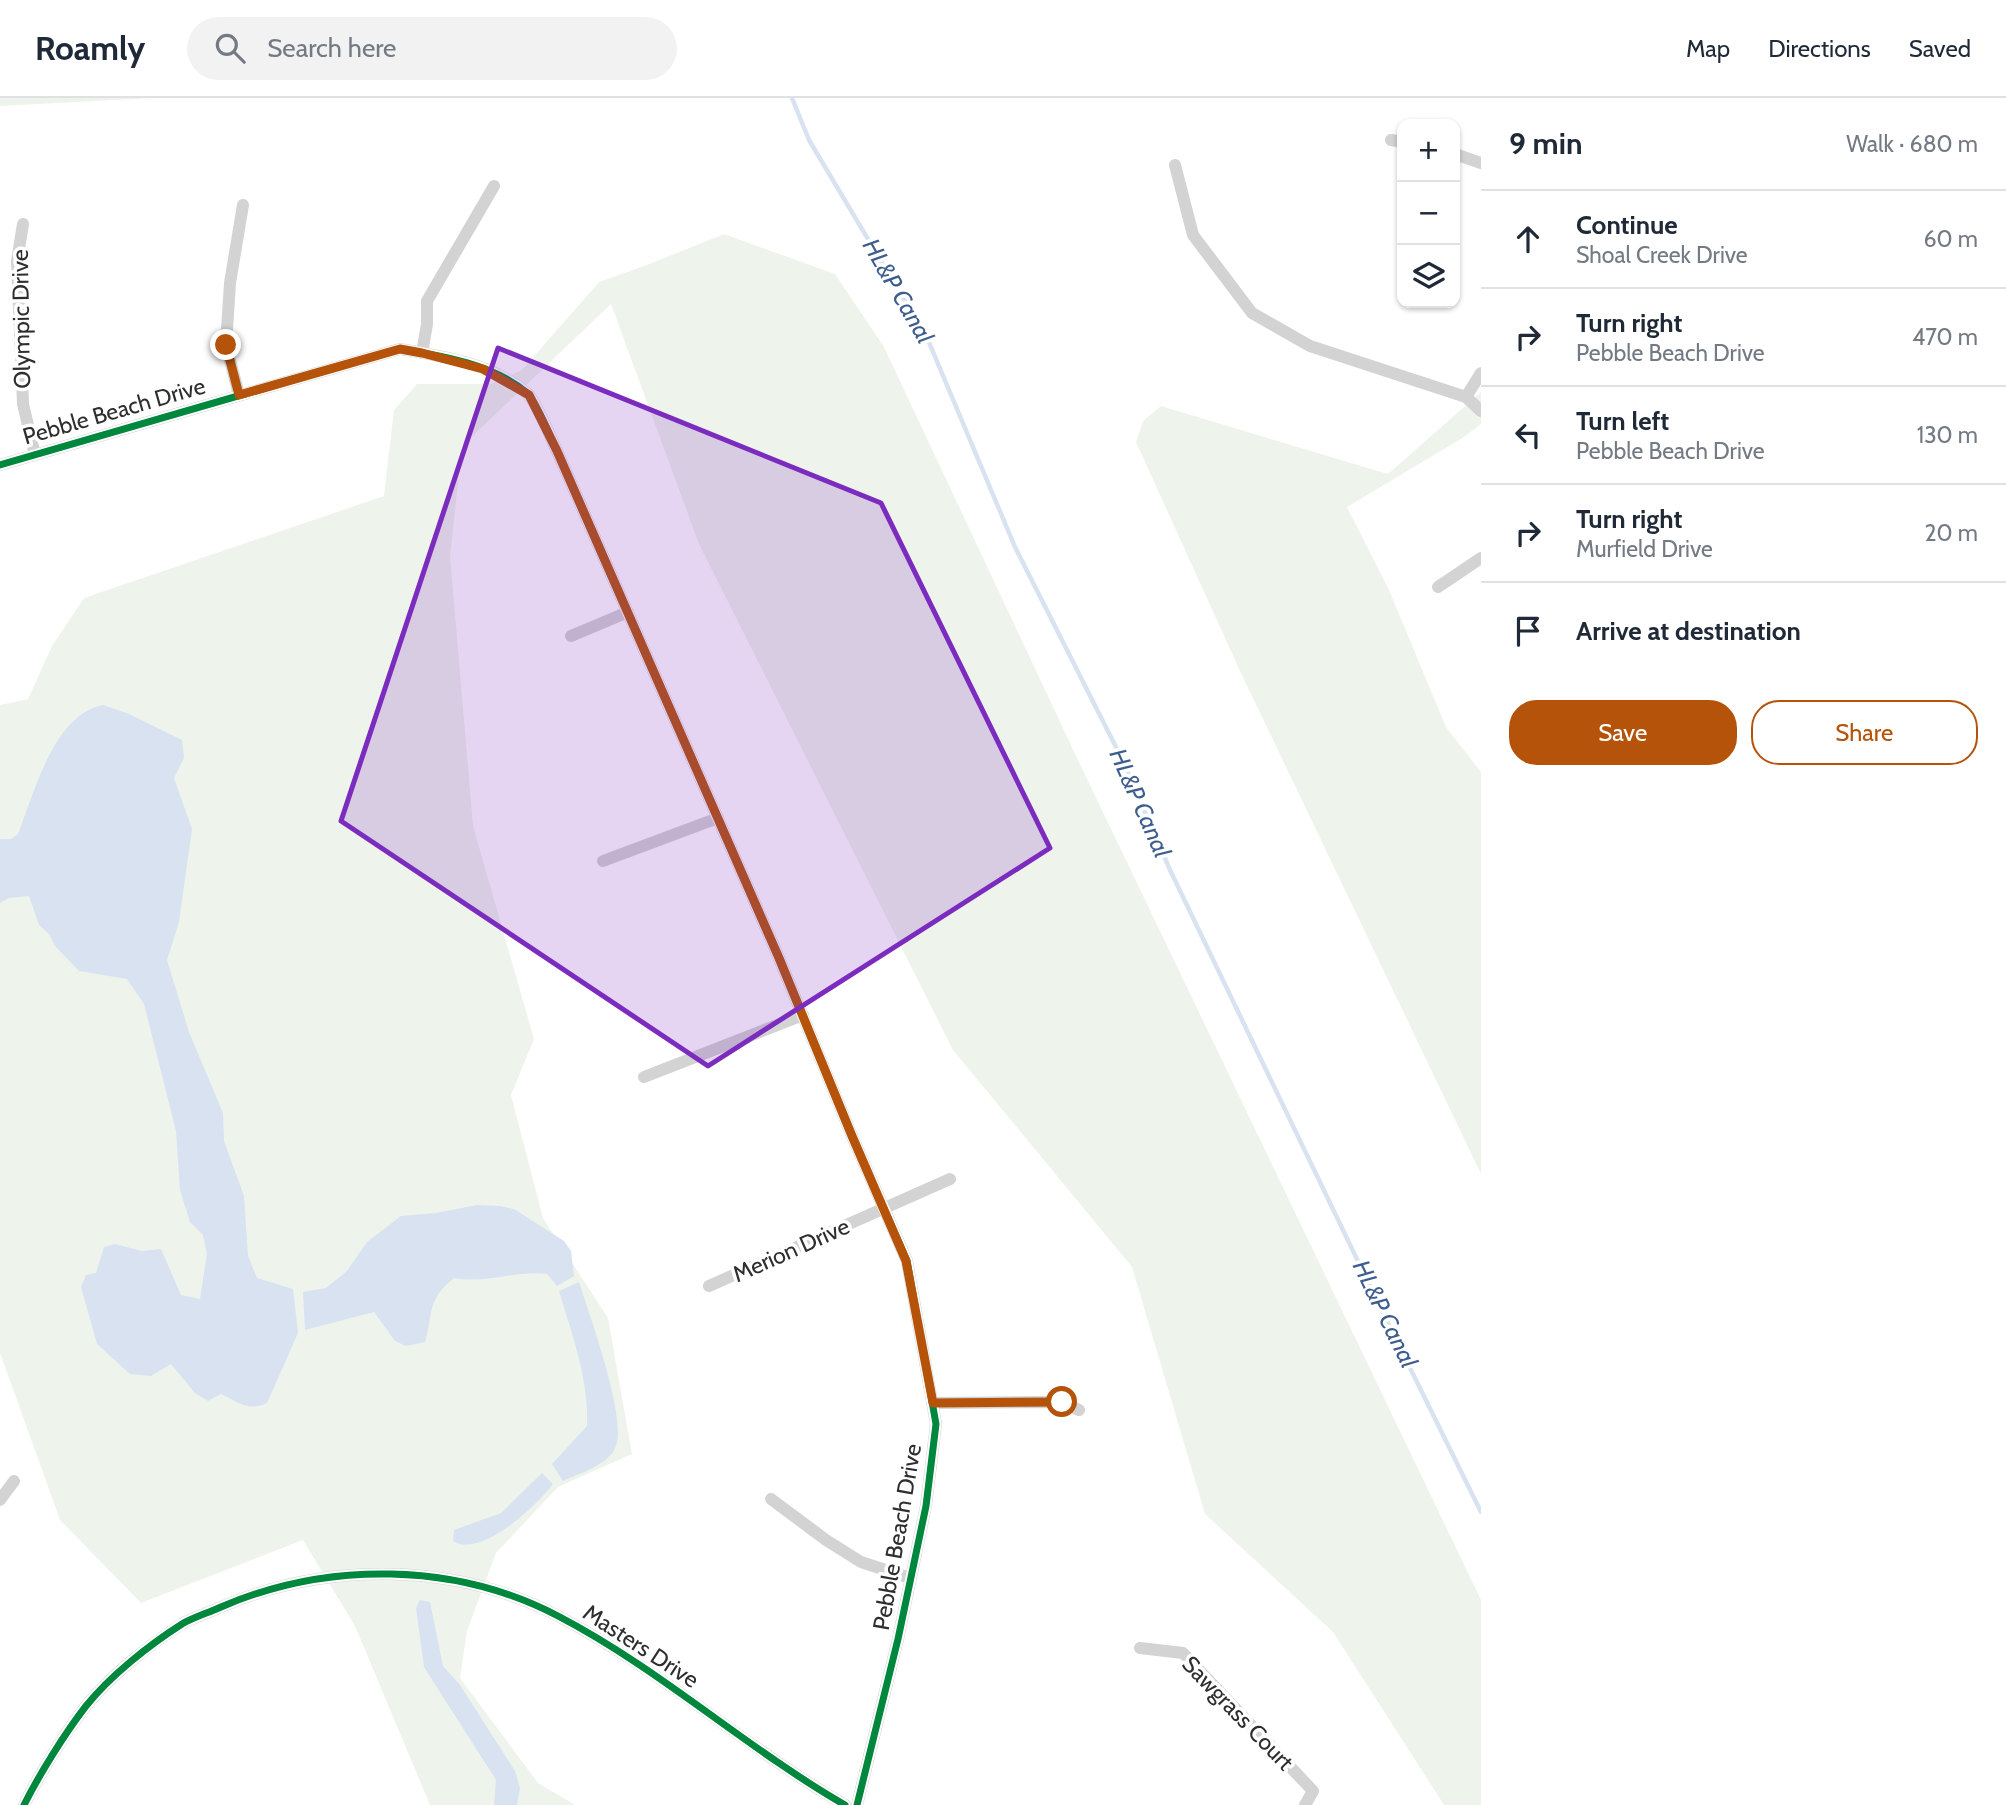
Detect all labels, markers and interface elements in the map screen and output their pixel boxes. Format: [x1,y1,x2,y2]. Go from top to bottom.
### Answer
search box [187,17,677,80]
text: Roamly [35,28,145,68]
icon: search [211,29,249,67]
text: Search here [267,32,396,64]
text: Map [1686,34,1730,63]
text: Directions [1768,34,1871,63]
text: Saved [1909,34,1971,63]
map controls [1397,119,1460,308]
button: + [1397,119,1460,182]
text: 9 min [1509,125,1582,162]
text: Walk · 680 m [1846,130,1978,158]
button: − [1397,182,1460,245]
text: Continue [1576,209,1678,241]
icon: ahead [1509,220,1547,258]
text: 60 m [1924,225,1978,253]
water label: HL&P Canal [857,233,940,349]
text: Shoal Creek Drive [1576,241,1748,269]
button: layers [1397,245,1460,308]
street label: Olympic Drive [6,249,36,389]
text: Turn right [1576,307,1682,339]
icon: right [1509,318,1547,356]
text: 470 m [1912,323,1978,351]
route end [210,329,241,360]
text: Pebble Beach Drive [1576,339,1765,367]
street label: Pebble Beach Drive [19,371,209,450]
text: Turn left [1576,405,1669,437]
icon: left [1509,416,1547,454]
text: 130 m [1917,421,1978,449]
text: Pebble Beach Drive [1576,437,1765,465]
text: Turn right [1576,503,1682,535]
icon: right [1509,514,1547,552]
text: 20 m [1925,519,1978,547]
text: Murfield Drive [1576,535,1713,563]
icon: arrive [1509,612,1547,650]
text: Arrive at destination [1576,615,1801,647]
button: Save [1509,700,1737,765]
button: Share [1751,700,1978,765]
water label: HL&P Canal [1104,744,1178,862]
street label: Merion Drive [728,1212,854,1288]
water label: HL&P Canal [1347,1255,1424,1373]
route start [1046,1386,1077,1417]
street label: Pebble Beach Drive [867,1441,927,1632]
street label: Masters Drive [578,1598,704,1694]
street label: Sawgrass Court [1176,1650,1300,1776]

